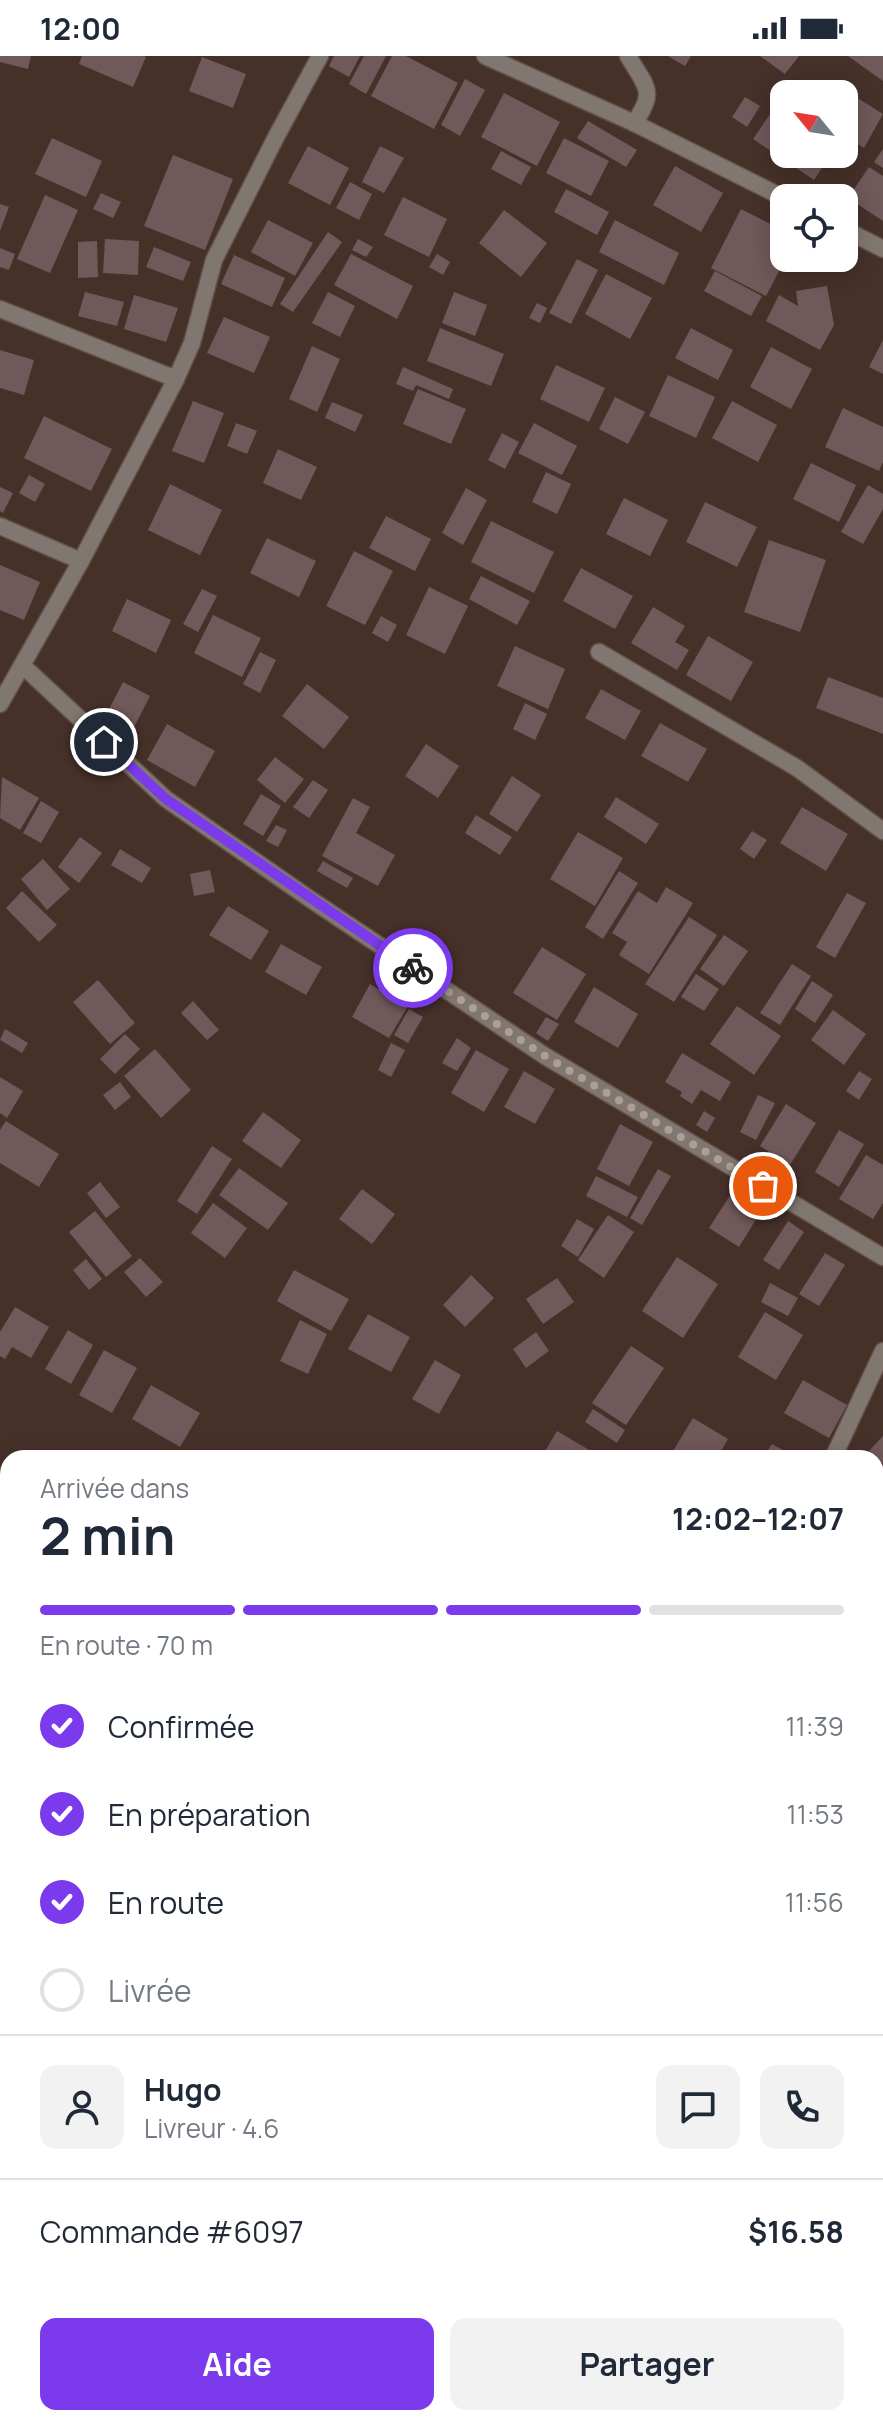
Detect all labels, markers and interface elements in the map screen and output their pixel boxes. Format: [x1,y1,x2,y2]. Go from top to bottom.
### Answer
text: 12:00 [40,8,121,49]
north arrow [770,80,858,168]
map controls [770,80,858,272]
button: locate [770,184,858,272]
pin [70,708,138,776]
icon: home [82,720,126,764]
courier [373,928,453,1008]
icon: bike [391,946,435,990]
pin [729,1152,797,1220]
icon: bag [741,1164,785,1208]
text: Arrivée dans [40,1470,189,1506]
text: 12:02–12:07 [672,1498,844,1539]
text: 2 min [40,1500,175,1571]
text: En route · 70 m [40,1627,213,1663]
icon: check [40,1704,84,1748]
text: Confirmée [108,1706,254,1747]
text: 11:39 [785,1708,844,1744]
icon: check [40,1792,84,1836]
text: En préparation [108,1794,310,1835]
text: 11:53 [787,1796,844,1832]
icon: check [40,1880,84,1924]
text: En route [108,1882,224,1923]
text: 11:56 [785,1884,844,1920]
text: Livrée [108,1970,191,2011]
button: person [40,2065,124,2149]
button: chat [656,2065,740,2149]
button: phone [760,2065,844,2149]
text: Hugo [144,2069,221,2110]
text: Livreur · 4.6 [144,2110,280,2146]
text: Commande #6097 [40,2211,304,2252]
text: $16.58 [748,2211,844,2252]
button: Aide [40,2318,434,2410]
button: Partager [450,2318,844,2410]

